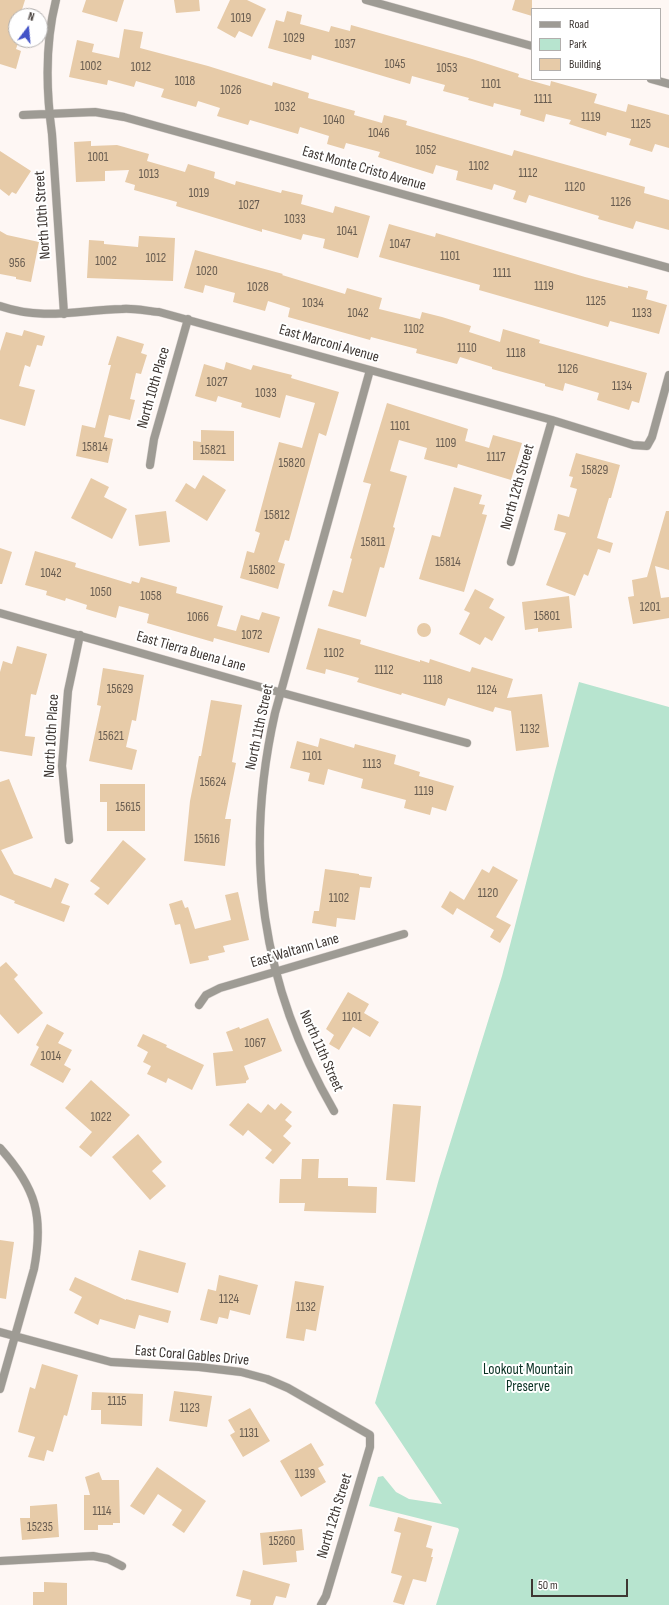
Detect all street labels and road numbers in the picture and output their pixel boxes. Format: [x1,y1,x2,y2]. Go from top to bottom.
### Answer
street label: East Monte Cristo Avenue [300,143,428,195]
street label: North 10th Street [31,170,55,260]
street label: East Marconi Avenue [277,321,381,367]
street label: North 10th Place [134,345,174,431]
street label: North 12th Street [497,442,539,532]
street label: East Tierra Buena Lane [134,628,248,676]
street label: North 11th Street [242,682,278,772]
street label: North 10th Place [41,694,63,778]
street label: East Waltann Lane [249,930,341,972]
street label: North 11th Street [295,1008,347,1094]
street label: East Coral Gables Drive [134,1342,250,1370]
street label: North 12th Street [313,1471,357,1561]

